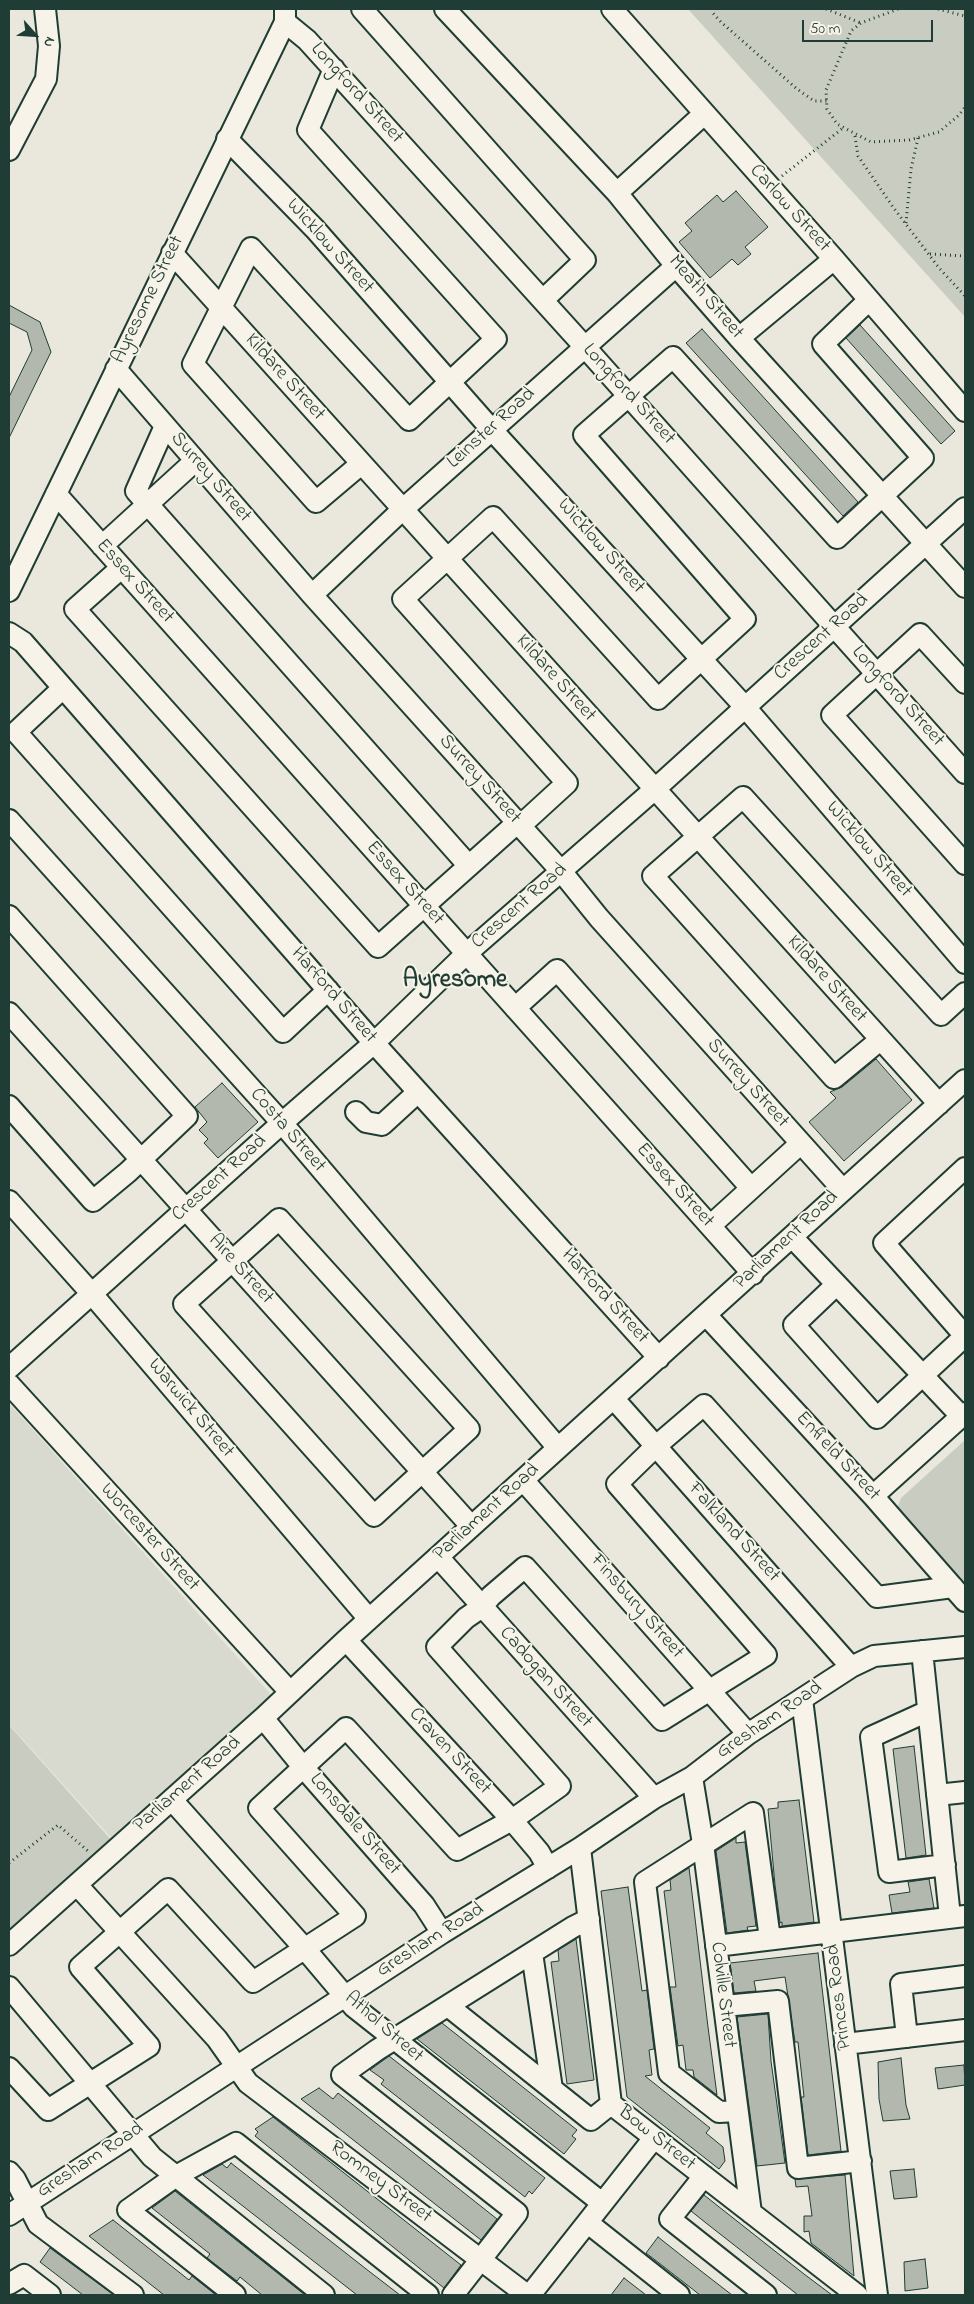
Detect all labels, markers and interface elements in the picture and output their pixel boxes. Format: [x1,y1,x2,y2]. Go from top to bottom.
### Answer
north arrow [10,10,60,60]
scale bar [804,10,935,42]
text: 50 m [810,18,840,40]
text: N [37,33,60,51]
street label: Longford Street [304,38,408,150]
street label: Carlow Street [743,160,835,258]
street label: Wicklow Street [280,194,378,300]
street label: Ayresome Street [108,232,190,368]
street label: Meath Street [662,251,748,345]
street label: Kildare Street [239,329,329,427]
street label: Longford Street [576,339,680,451]
street label: Leinster Road [443,383,541,475]
street label: Surrey Street [164,428,256,528]
street label: Wicklow Street [551,494,649,600]
street label: Essex Street [90,535,178,629]
street label: Crescent Road [770,589,874,687]
street label: Kildare Street [510,630,600,728]
street label: Longford Street [845,641,949,753]
street label: Surrey Street [433,730,525,830]
street label: Wicklow Street [820,797,916,903]
street label: Essex Street [360,837,448,931]
street label: Crescent Road [467,859,573,955]
street label: Kildare Street [781,931,871,1029]
street label: Harford Street [285,943,381,1049]
district label: Ayresome [403,967,507,997]
street label: Surrey Street [701,1034,793,1134]
street label: Costa Street [244,1084,330,1178]
street label: Crescent Road [168,1130,272,1228]
street label: Essex Street [630,1139,718,1233]
street label: Parliament Road [730,1186,844,1296]
street label: Aire Street [202,1230,278,1310]
street label: Harford Street [555,1244,653,1350]
street label: Warwick Street [142,1354,238,1464]
street label: Enfield Street [789,1407,885,1507]
street label: Parliament Road [429,1459,545,1567]
street label: Falkland Street [682,1478,784,1588]
street label: Worcester Street [94,1479,204,1597]
street label: Finsbury Street [584,1550,688,1664]
street label: Cadogan Street [493,1622,597,1734]
street label: Gresham Road [713,1677,827,1765]
street label: Craven Street [403,1703,495,1801]
street label: Parliament Road [129,1732,247,1838]
street label: Lonsdale Street [303,1769,405,1881]
street label: Gresham Road [373,1898,489,1984]
street label: Colville Street [704,1941,740,2049]
street label: Princes Road [822,1943,858,2051]
street label: Athol Street [338,1987,428,2069]
street label: Bow Street [612,2101,700,2177]
street label: Gresham Road [33,2118,149,2204]
street label: Romney Street [324,2137,436,2229]

